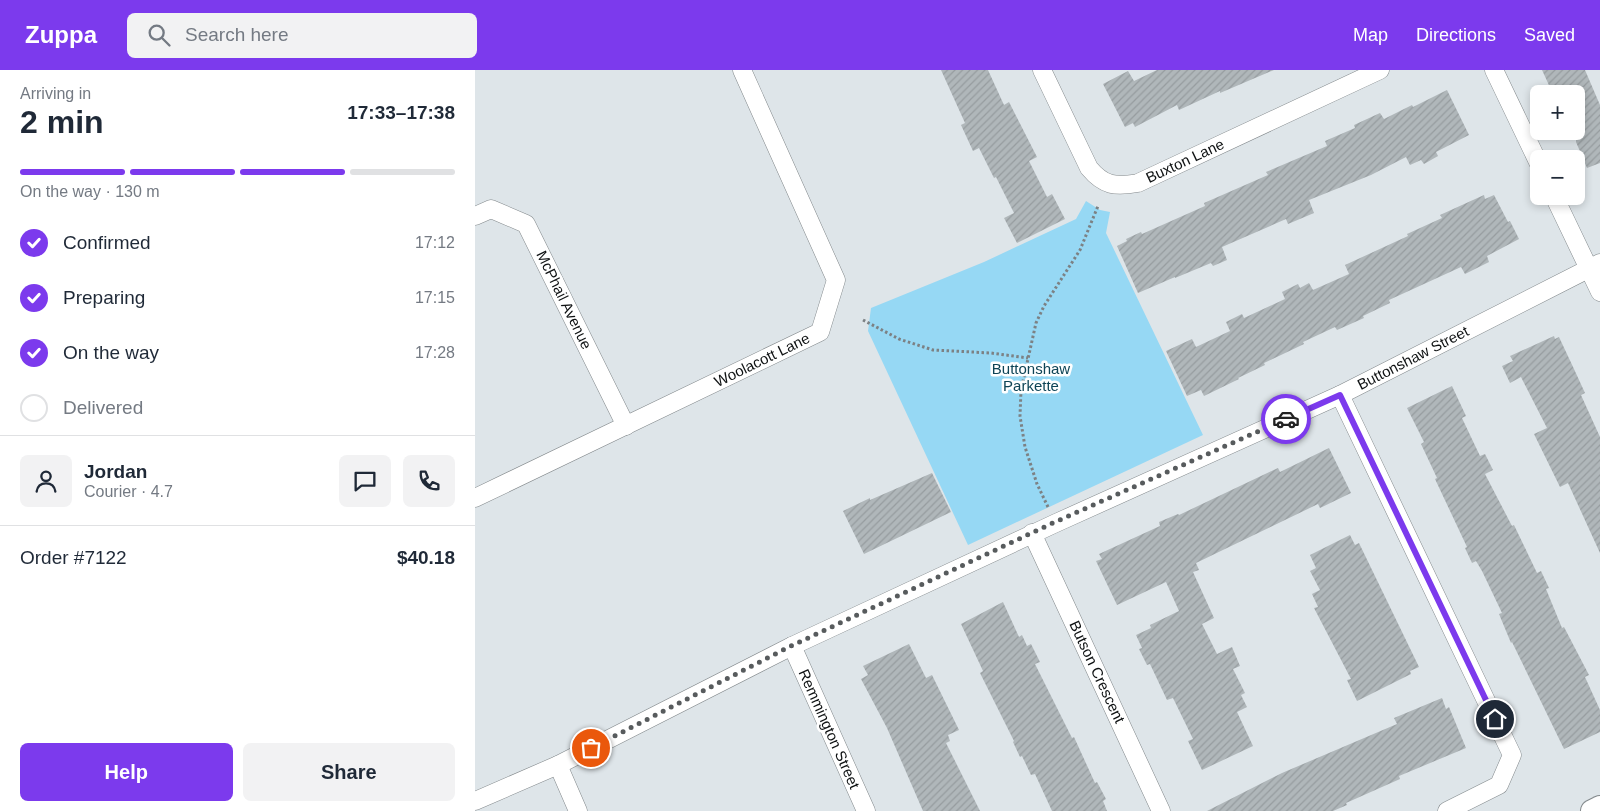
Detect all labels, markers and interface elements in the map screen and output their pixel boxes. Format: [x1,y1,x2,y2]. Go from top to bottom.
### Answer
search box [127,13,477,58]
text: Zuppa [25,21,97,48]
icon: search [145,21,173,49]
text: Search here [185,24,289,45]
text: Map [1353,25,1388,45]
text: Directions [1416,25,1496,45]
text: Saved [1524,25,1575,45]
text: Arriving in [20,85,91,102]
map controls [1530,85,1585,205]
button: + [1530,85,1585,140]
text: 17:33–17:38 [347,102,455,123]
text: 2 min [20,104,104,140]
street label: Buxton Lane [1143,135,1227,186]
button: − [1530,150,1585,205]
text: On the way · 130 m [20,183,160,200]
icon: check [20,229,48,257]
text: Confirmed [63,232,151,253]
text: 17:12 [415,234,455,251]
street label: McPhail Avenue [533,248,596,352]
icon: check [20,284,48,312]
text: Preparing [63,287,145,308]
text: 17:15 [415,289,455,306]
street label: Buttonshaw Street [1354,322,1472,393]
street label: Woolacott Lane [711,329,812,390]
icon: check [20,339,48,367]
text: On the way [63,342,159,363]
text: 17:28 [415,344,455,361]
park label: Buttonshaw Parkette [992,360,1070,394]
courier [1261,394,1311,444]
text: Delivered [63,397,143,418]
icon: car [1272,405,1300,433]
button: person [20,455,72,507]
button: chat [339,455,391,507]
button: phone [403,455,455,507]
text: Jordan [84,461,147,482]
text: Courier · 4.7 [84,483,173,500]
text: Order #7122 [20,547,127,568]
text: $40.18 [397,547,455,568]
street label: Butson Crescent [1066,618,1129,726]
street label: Remmington Street [795,666,864,792]
pin [1474,698,1516,740]
icon: home [1481,705,1509,733]
pin [570,727,612,769]
icon: bag [577,734,605,762]
button: Help [20,743,233,801]
button: Share [243,743,455,801]

